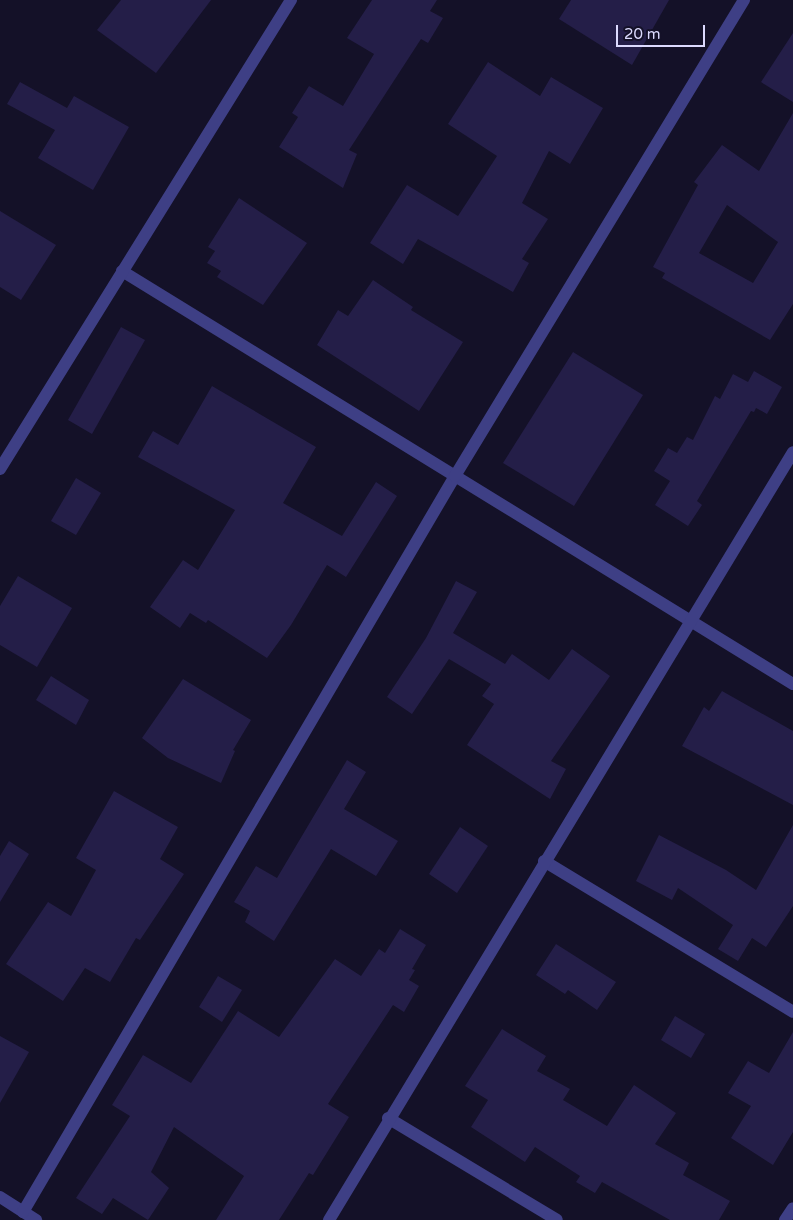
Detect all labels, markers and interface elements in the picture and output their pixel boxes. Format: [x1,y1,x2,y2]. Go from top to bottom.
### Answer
scale bar [618,15,707,47]
text: 20 m [624,25,661,43]

